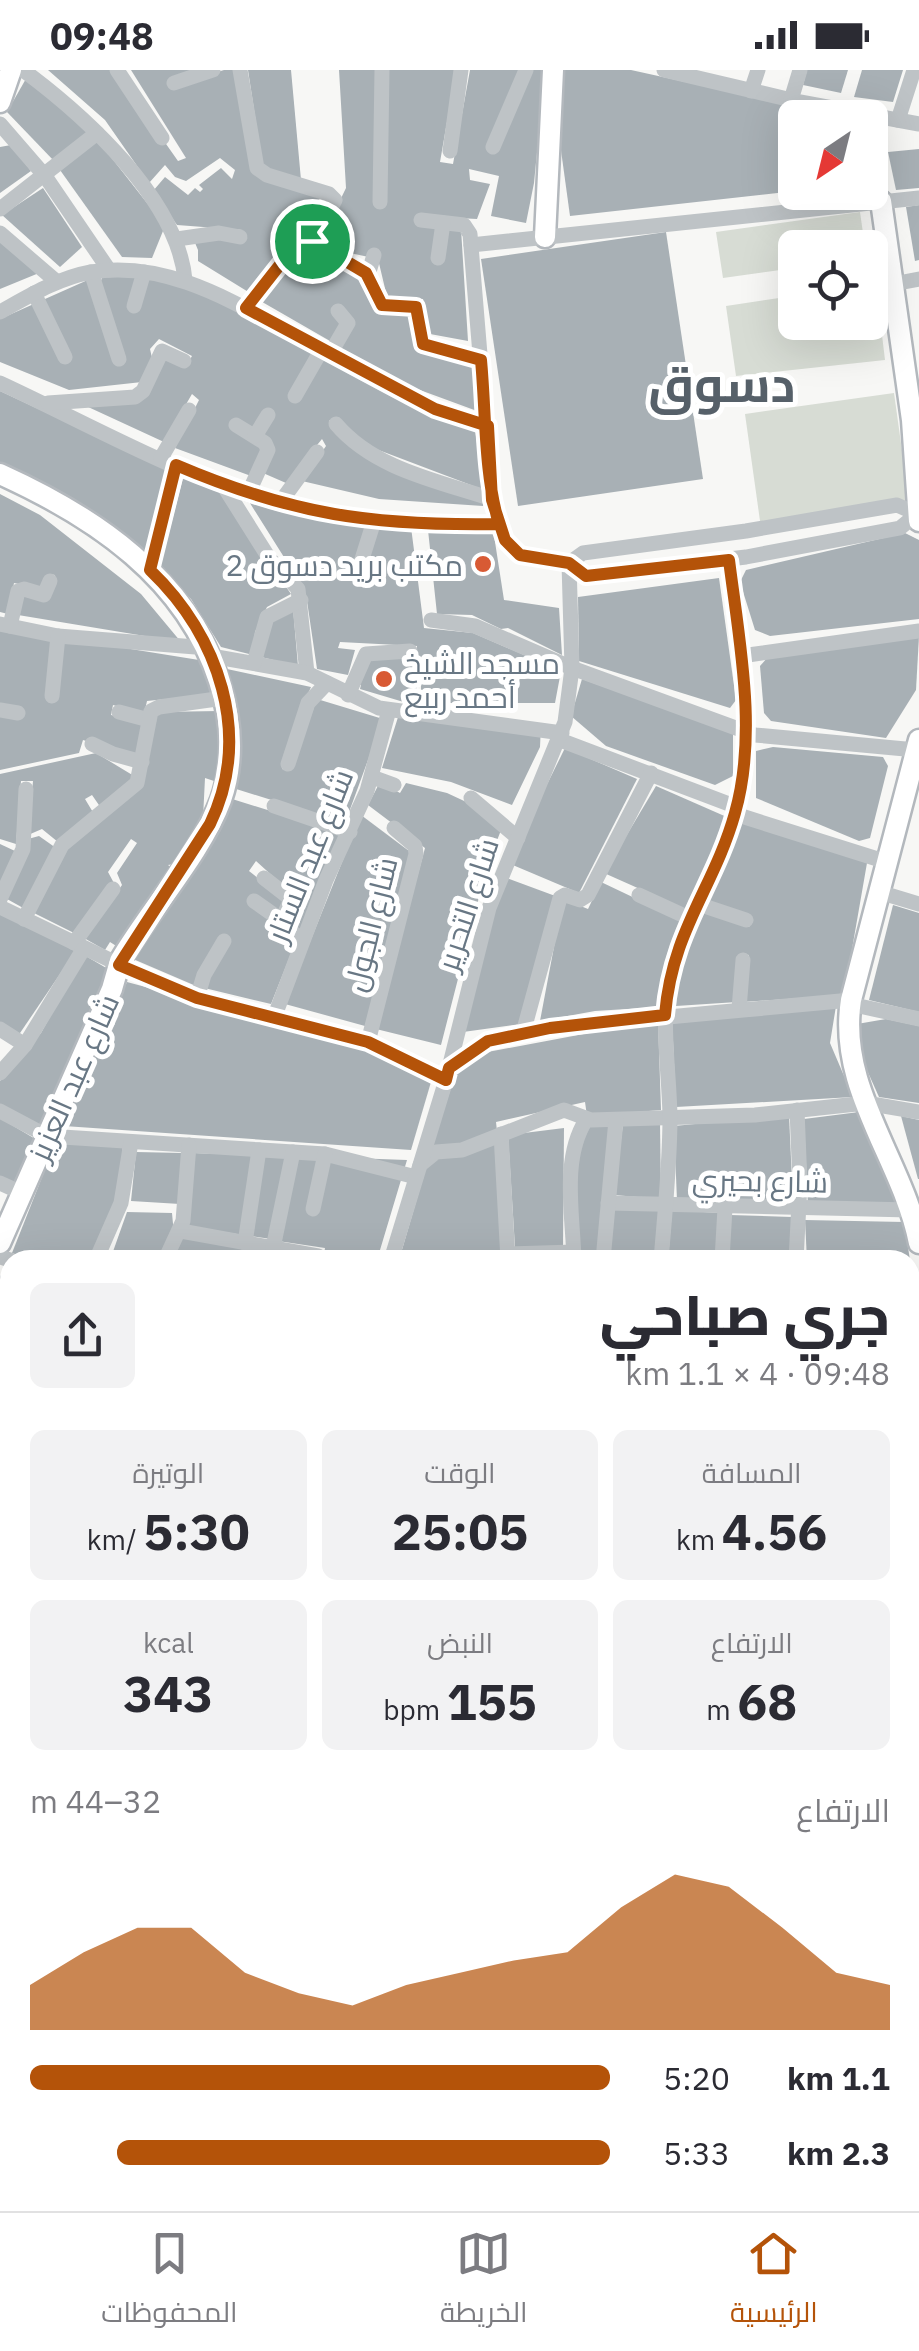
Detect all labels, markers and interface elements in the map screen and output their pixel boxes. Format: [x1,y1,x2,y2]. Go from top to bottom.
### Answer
text: 09:48 [50,11,154,60]
north arrow [778,100,888,210]
map controls [778,100,888,340]
pin [270,199,355,284]
icon: arrive [285,214,340,269]
button: locate [778,230,888,340]
district label: دسوق [649,351,795,416]
place label: مكتب بريد دسوق 2 [225,545,463,584]
marker: مكتب بريد دسوق 2 [472,553,494,575]
place label: مسجد الشيخ أحمد ربيع [404,643,560,718]
marker: مسجد الشيخ أحمد ربيع [373,668,395,690]
street label: شارع عبد الستار [256,763,363,950]
street label: شارع التحرير [427,833,509,978]
street label: شارع الجول [335,853,407,996]
street label: شارع عبد العزيز [18,987,129,1169]
street label: شارع بحيري [692,1159,828,1206]
text: جري صباحي [600,1279,890,1350]
button: share [30,1283,135,1388]
text: 09:48 · 4 × 1.1 km [625,1352,890,1394]
text: الوتيرة [132,1454,204,1491]
text: الوقت [424,1454,496,1491]
text: المسافة [702,1454,802,1491]
text: 5:30 [143,1499,250,1564]
text: 25:05 [392,1499,528,1564]
text: 4.56 [722,1499,827,1564]
text: /km [87,1521,143,1558]
text: km [676,1521,722,1558]
text: kcal [143,1624,194,1661]
text: النبض [427,1624,493,1661]
text: الارتفاع [711,1624,793,1661]
text: 343 [123,1661,213,1726]
text: 155 [447,1669,537,1734]
text: 68 [737,1669,797,1734]
text: bpm [383,1691,447,1728]
text: m [706,1691,737,1728]
text: 32–44 m [30,1780,161,1822]
text: الارتفاع [796,1789,890,1831]
text: 5:20 [663,2057,730,2099]
text: 1.1 km [787,2057,890,2099]
text: 5:33 [663,2132,730,2174]
text: 2.3 km [787,2132,890,2174]
tab: المحفوظات [101,2226,238,2338]
tab: الخريطة [440,2226,527,2338]
tab: الرئيسية [730,2226,818,2338]

